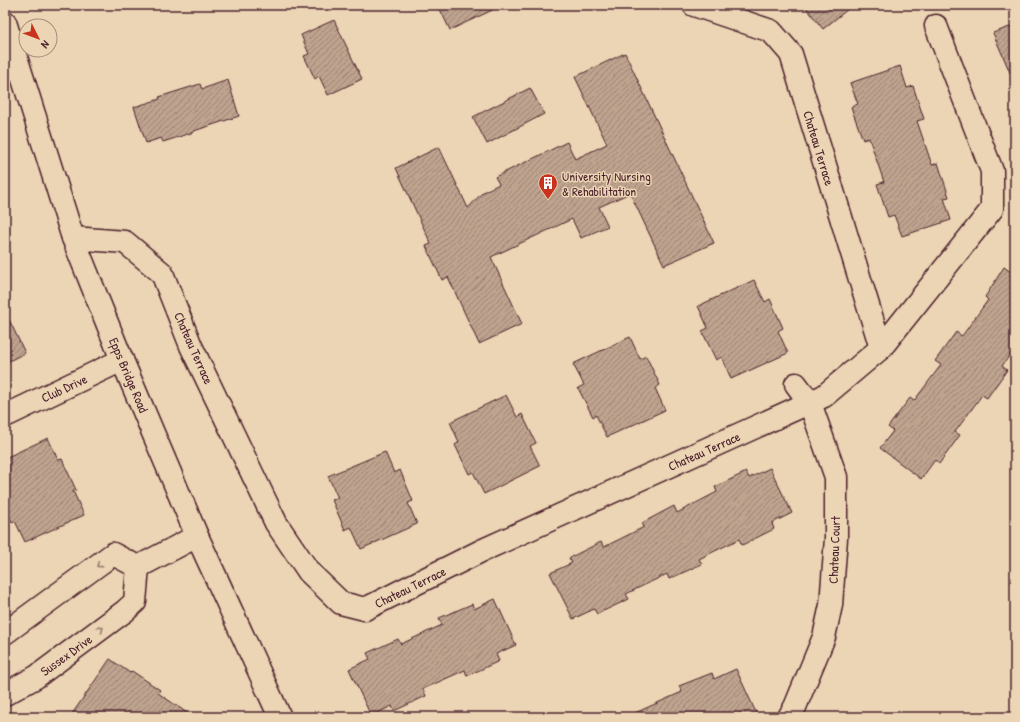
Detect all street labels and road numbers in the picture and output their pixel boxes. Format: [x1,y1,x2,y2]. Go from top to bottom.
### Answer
street label: Chateau Terrace [799,108,839,188]
street label: Chateau Terrace [170,309,218,387]
street label: Epps Bridge Road [105,335,153,415]
street label: Club Drive [38,370,90,406]
street label: Chateau Terrace [665,427,743,475]
street label: Chateau Court [824,515,844,584]
street label: Chateau Terrace [371,562,449,612]
street label: Sussex Drive [37,630,95,680]

